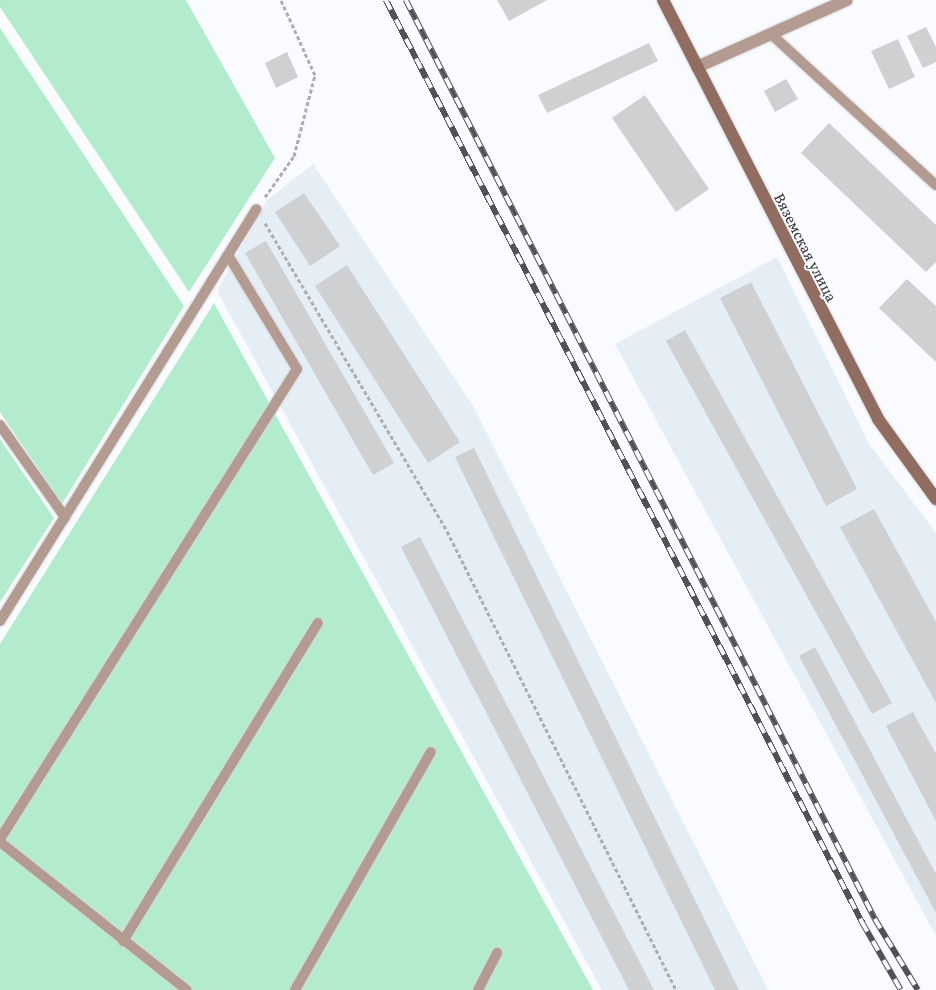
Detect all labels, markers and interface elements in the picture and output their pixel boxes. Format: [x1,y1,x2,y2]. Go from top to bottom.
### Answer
street label: Вяземская улица [771,190,841,304]

